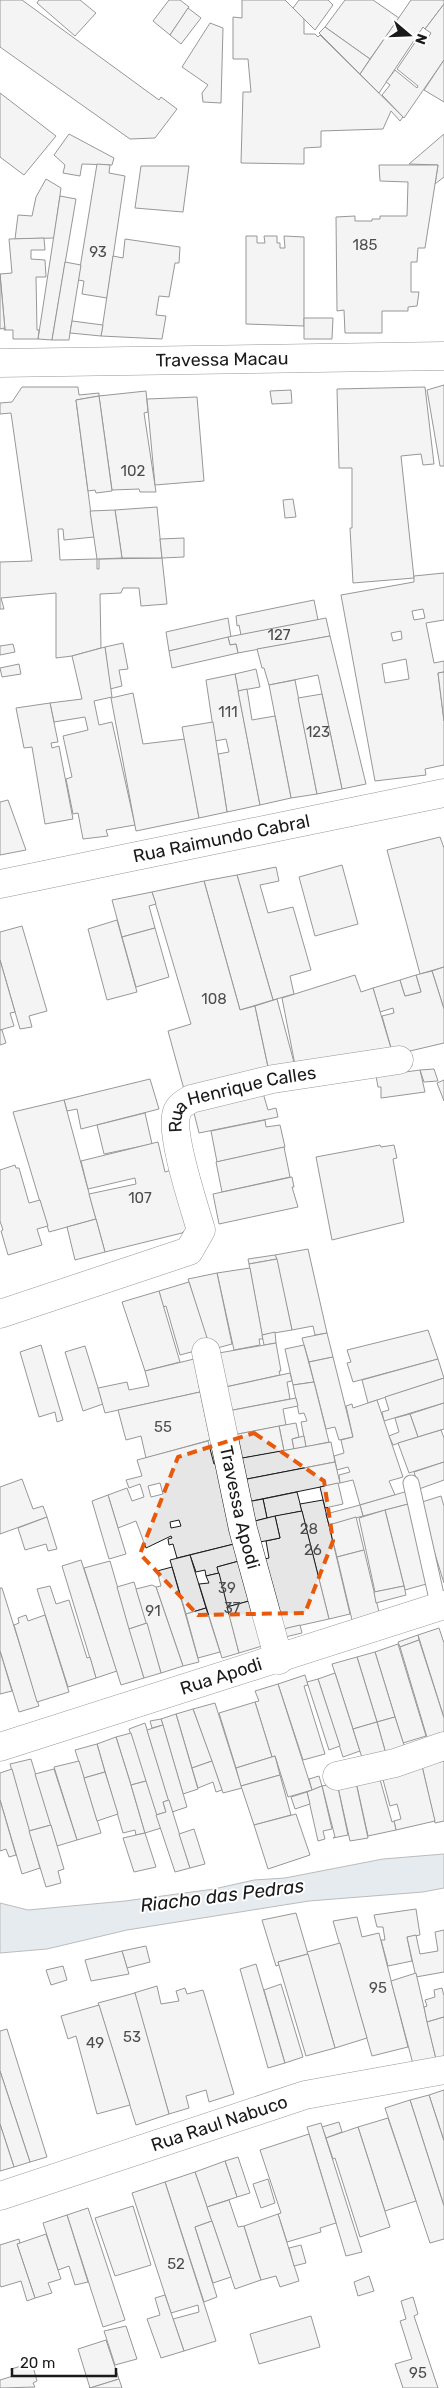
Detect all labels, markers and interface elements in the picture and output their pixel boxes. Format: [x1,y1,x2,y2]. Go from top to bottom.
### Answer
north arrow [384,10,434,60]
text: N [411,32,430,47]
house number: 185 [353,236,378,254]
house number: 93 [89,243,107,261]
street label: Travessa Macau [155,347,289,372]
house number: 102 [121,462,146,480]
house number: 127 [268,626,291,644]
house number: 111 [218,703,238,721]
house number: 123 [306,723,330,741]
street label: Rua Raimundo Cabral [131,810,312,867]
house number: 108 [201,990,227,1008]
street label: Rua Henrique Calles [164,1062,318,1133]
house number: 107 [128,1189,152,1207]
house number: 55 [154,1418,172,1436]
street label: Travessa Apodi [215,1444,264,1571]
house number: 28 [300,1520,318,1538]
house number: 26 [304,1541,322,1559]
house number: 39 [218,1579,236,1597]
house number: 37 [224,1599,241,1617]
house number: 91 [145,1602,161,1620]
street label: Rua Apodi [177,1653,265,1700]
water label: Riacho das Pedras [139,1874,306,1917]
house number: 95 [369,1979,387,1997]
house number: 53 [123,2028,141,2046]
house number: 49 [86,2034,104,2052]
street label: Rua Raul Nabuco [148,2091,290,2156]
house number: 52 [167,2255,185,2273]
scale bar [12,2346,116,2378]
text: 20 m [20,2354,55,2372]
house number: 95 [409,2364,427,2382]

